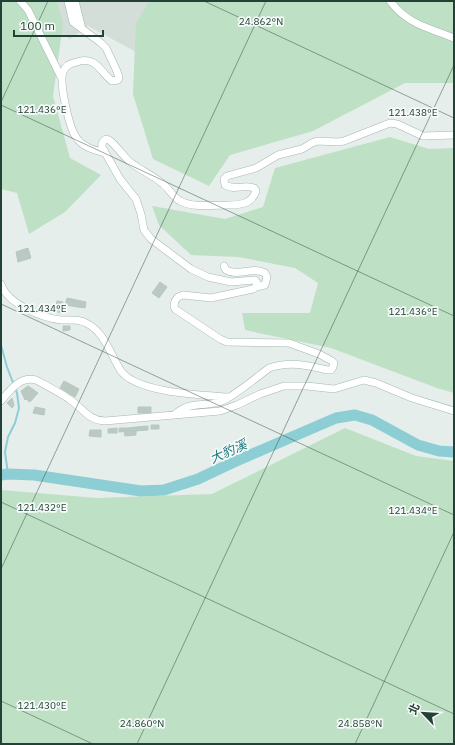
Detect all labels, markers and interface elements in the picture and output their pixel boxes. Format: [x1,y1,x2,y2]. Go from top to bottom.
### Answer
scale bar [14,12,103,38]
text: 24.862°N [239,15,283,28]
text: 100 m [20,18,55,33]
text: 121.436°E [17,103,67,116]
text: 121.438°E [388,106,438,119]
text: 121.434°E [17,302,67,315]
text: 121.436°E [388,305,438,318]
water label: 大豹溪 [207,435,251,467]
text: 121.432°E [17,501,67,514]
text: 121.434°E [388,504,438,517]
north arrow [403,693,443,733]
text: 121.430°E [17,699,67,712]
text: 北 [405,701,423,717]
text: 24.860°N [120,717,164,730]
text: 24.858°N [338,717,382,730]

